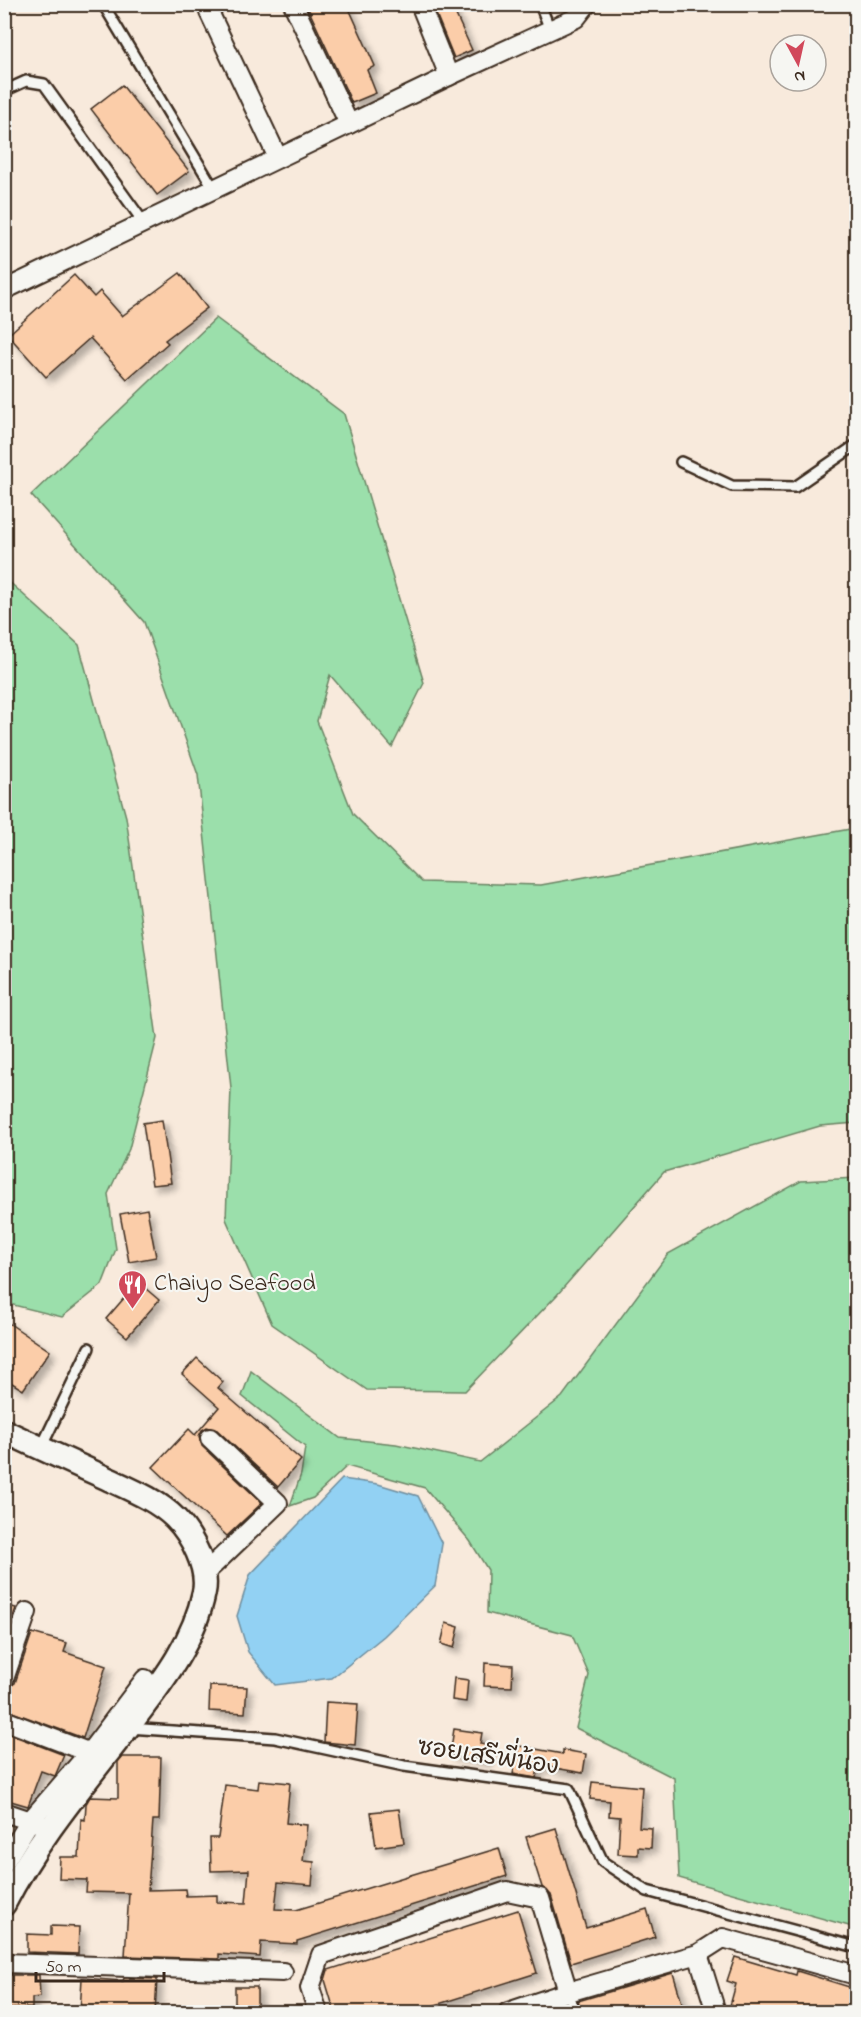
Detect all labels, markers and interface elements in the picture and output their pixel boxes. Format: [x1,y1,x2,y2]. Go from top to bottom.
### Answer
north arrow [768,33,828,93]
text: N [793,63,807,89]
place label: Chaiyo Seafood [154,1267,316,1303]
restaurant icon: Chaiyo Seafood [117,1268,149,1310]
street label: ซอยเสรีพี่น้อง [415,1724,562,1785]
scale bar [36,1945,164,1983]
text: 50 m [45,1955,82,1981]

